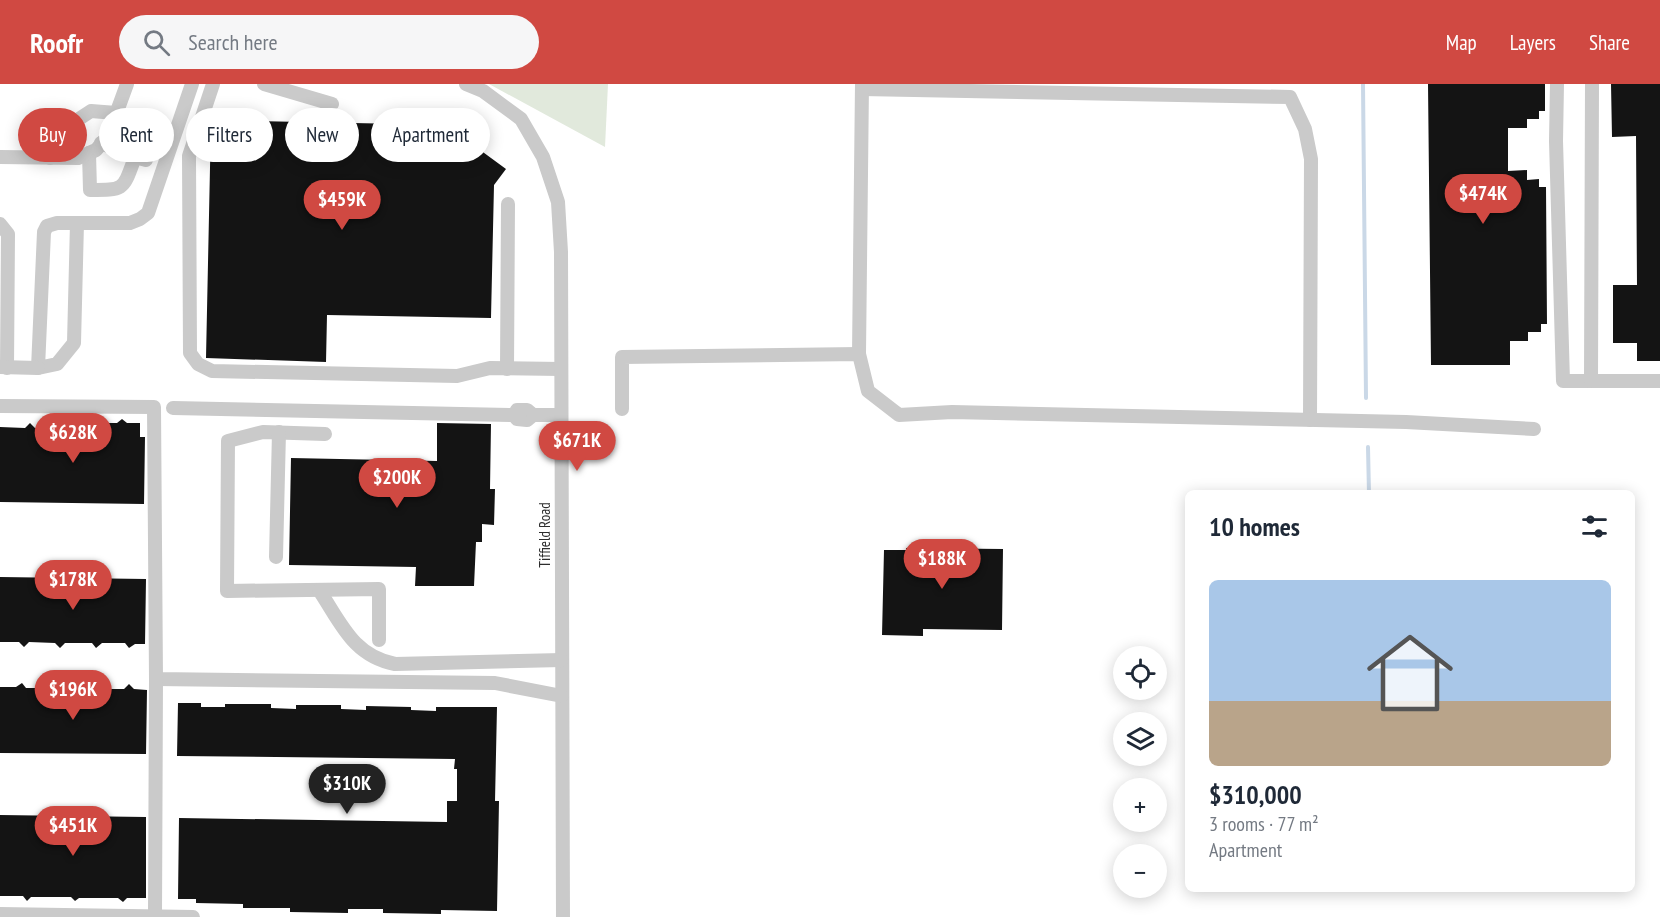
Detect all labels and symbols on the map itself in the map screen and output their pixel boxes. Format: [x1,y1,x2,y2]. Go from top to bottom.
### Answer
pin: $474K [1441,174,1525,225]
pin: $459K [300,180,384,231]
pin: $628K [31,413,115,464]
pin: $671K [535,421,619,472]
pin: $200K [355,458,439,509]
street label: Tiffield Road [535,502,554,568]
pin: $188K [900,539,984,590]
pin: $178K [31,560,115,611]
pin: $196K [31,670,115,721]
pin: $310K [305,764,389,815]
pin: $451K [31,806,115,857]

